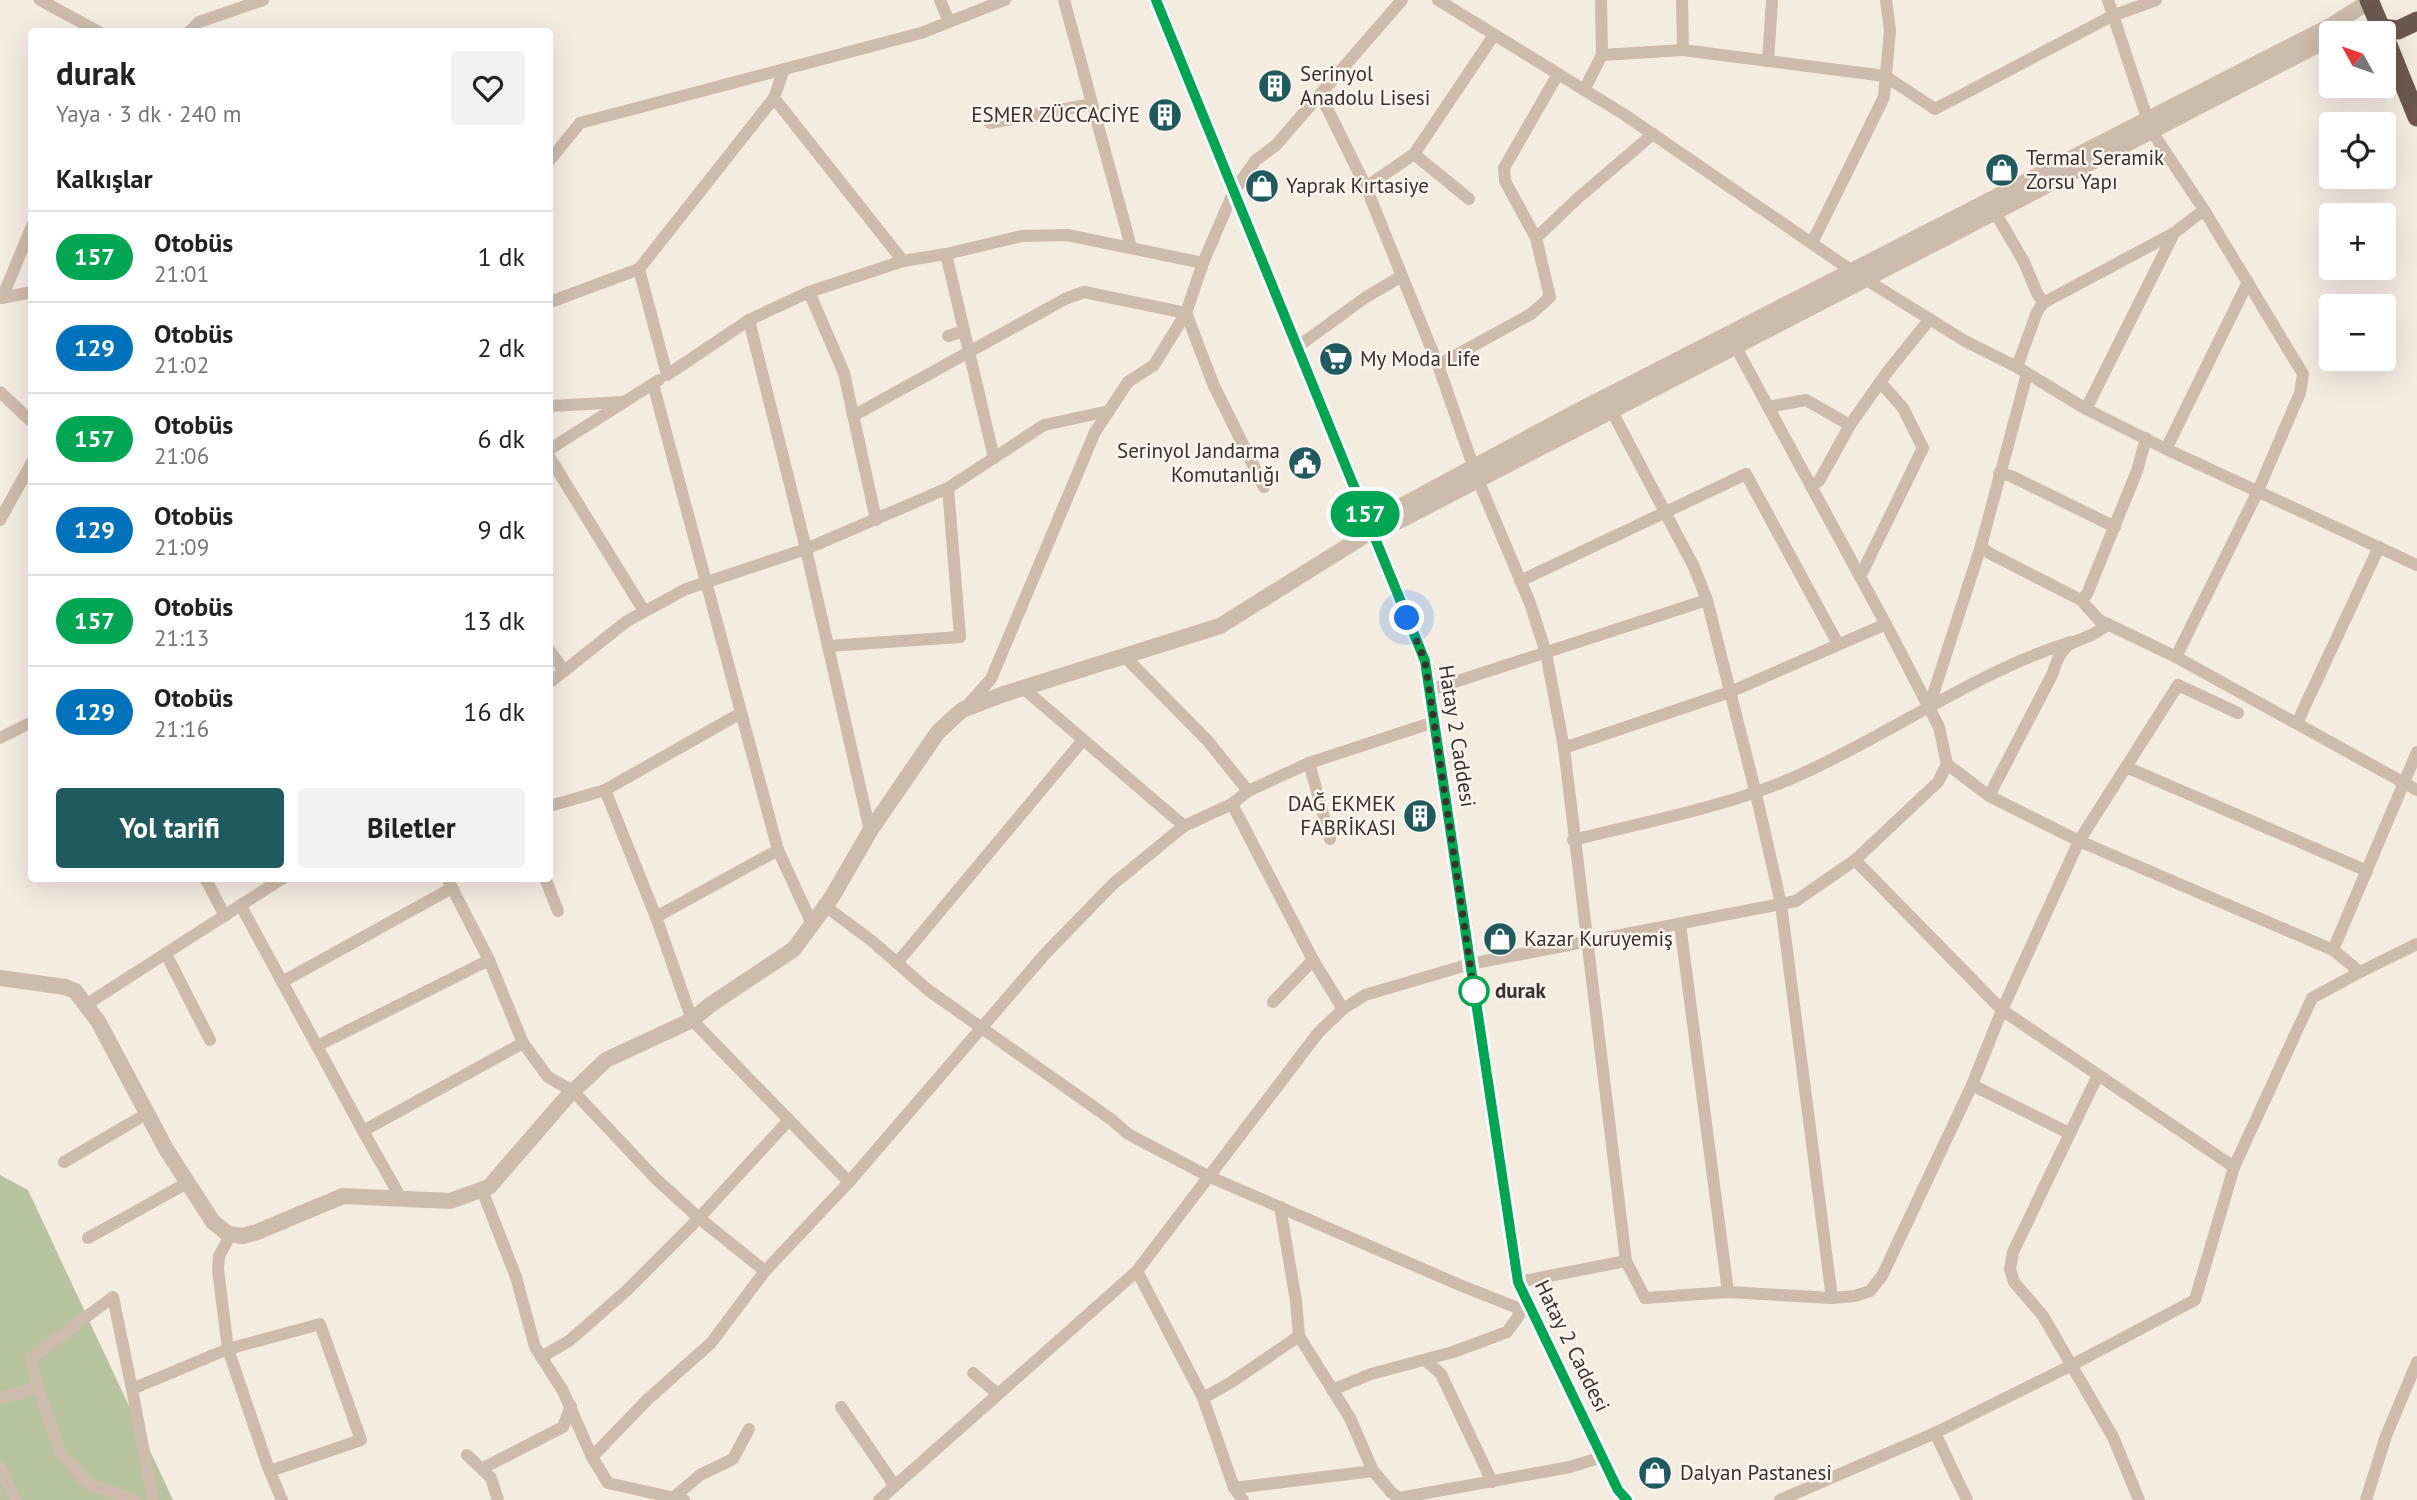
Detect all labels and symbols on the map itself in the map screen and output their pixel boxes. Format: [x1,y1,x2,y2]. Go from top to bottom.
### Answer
north arrow [2319,21,2396,98]
place label: Serinyol Anadolu Lisesi [1300,60,1430,111]
building icon: Serinyol Anadolu Lisesi [1256,67,1294,105]
building icon: ESMER ZÜCCACİYE [1146,96,1184,134]
place label: ESMER ZÜCCACİYE [971,101,1140,128]
place label: Termal Seramik Zorsu Yapı [2026,144,2164,195]
shop icon: Termal Seramik Zorsu Yapı [1983,151,2021,189]
shop icon: Yaprak Kırtasiye [1243,167,1281,205]
place label: Yaprak Kırtasiye [1286,172,1429,199]
supermarket icon: My Moda Life [1317,340,1355,378]
place label: My Moda Life [1360,345,1480,372]
place label: Serinyol Jandarma Komutanlığı [1117,437,1280,488]
public building icon: Serinyol Jandarma Komutanlığı [1286,444,1324,482]
line badge: 157 [1325,491,1405,537]
your location [1389,600,1424,635]
street label: Hatay 2 Caddesi [1433,663,1482,809]
place label: DAĞ EKMEK FABRİKASI [1288,790,1396,841]
building icon: DAĞ EKMEK FABRİKASI [1401,797,1439,835]
shop icon: Kazar Kuruyemiş [1481,920,1519,958]
place label: Kazar Kuruyemiş [1524,925,1673,952]
marker: durak [1459,976,1489,1006]
place label: durak [1495,977,1546,1004]
street label: Hatay 2 Caddesi [1529,1275,1616,1416]
shop icon: Dalyan Pastanesi [1636,1454,1674,1492]
place label: Dalyan Pastanesi [1680,1459,1832,1486]

